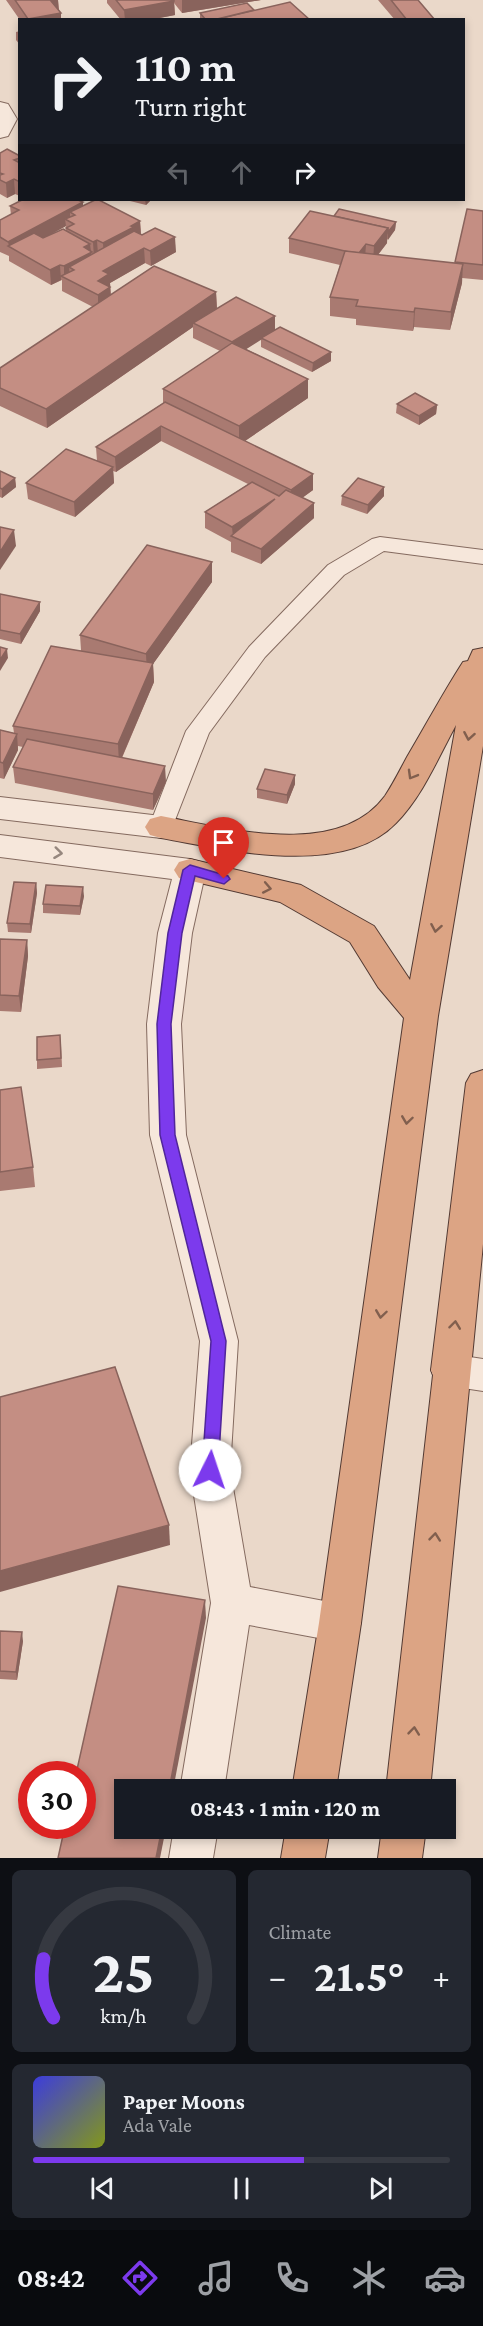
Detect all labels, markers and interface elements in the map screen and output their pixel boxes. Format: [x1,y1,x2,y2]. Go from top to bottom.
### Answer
icon: right [36,42,114,120]
text: 110 m [135,43,236,90]
text: Turn right [135,92,246,122]
icon: left [162,156,195,189]
icon: ahead [225,156,258,189]
icon: right [288,156,321,189]
one-way arrow [464,731,476,740]
one-way arrow [408,769,419,779]
pin [198,817,249,879]
icon: arrive [207,826,240,859]
one-way arrow [53,846,63,859]
one-way arrow [262,882,272,894]
one-way arrow [430,922,443,932]
one-way arrow [401,1116,413,1125]
one-way arrow [375,1309,388,1318]
one-way arrow [448,1320,461,1329]
position arrow [178,1438,242,1502]
one-way arrow [428,1533,441,1542]
one-way arrow [407,1727,420,1736]
speed limit sign: 30 [18,1761,96,1839]
text: 08:43 · 1 min · 120 m [190,1796,380,1821]
text: Climate [269,1921,331,1943]
text: 25 [93,1936,155,2005]
text: 21.5° [314,1951,405,2001]
text: − [269,1958,286,1995]
text: + [433,1958,450,1995]
text: km/h [101,2004,147,2028]
text: Paper Moons [123,2089,245,2114]
text: Ada Vale [123,2114,192,2136]
icon: previous [86,2172,119,2205]
icon: pause [225,2172,258,2205]
icon: next [364,2172,397,2205]
icon: directions [119,2257,161,2299]
icon: music [195,2257,237,2299]
icon: phone [271,2257,313,2299]
icon: climate [348,2257,390,2299]
icon: car [424,2257,466,2299]
text: 08:42 [17,2263,85,2293]

